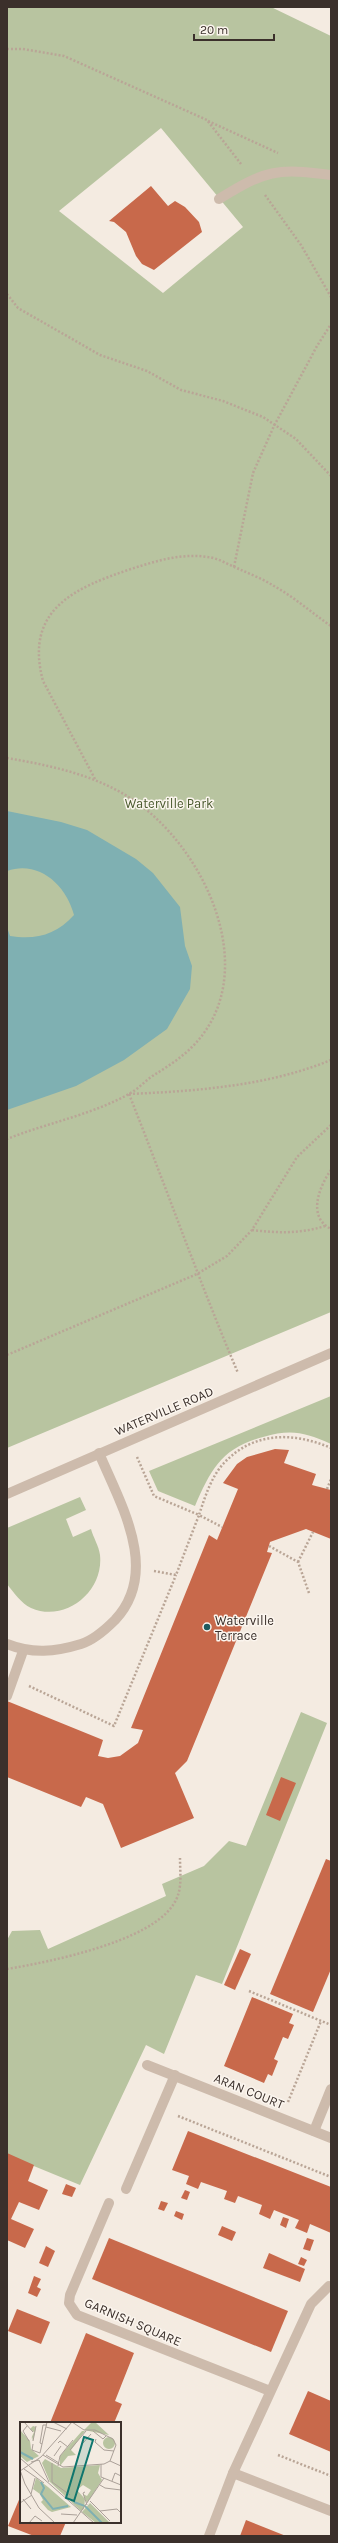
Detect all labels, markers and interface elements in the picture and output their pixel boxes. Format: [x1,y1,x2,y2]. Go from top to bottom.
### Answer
scale bar [194,16,274,42]
text: 20 m [200,23,228,37]
park label: Waterville Park [125,796,213,811]
street label: WATERVILLE ROAD [112,1383,216,1439]
place label: Waterville Terrace [215,1613,274,1643]
marker: Waterville Terrace [202,1622,212,1632]
street label: ARAN COURT [212,2070,287,2112]
street label: GARNISH SQUARE [82,2295,184,2349]
inset map [20,2422,121,2523]

